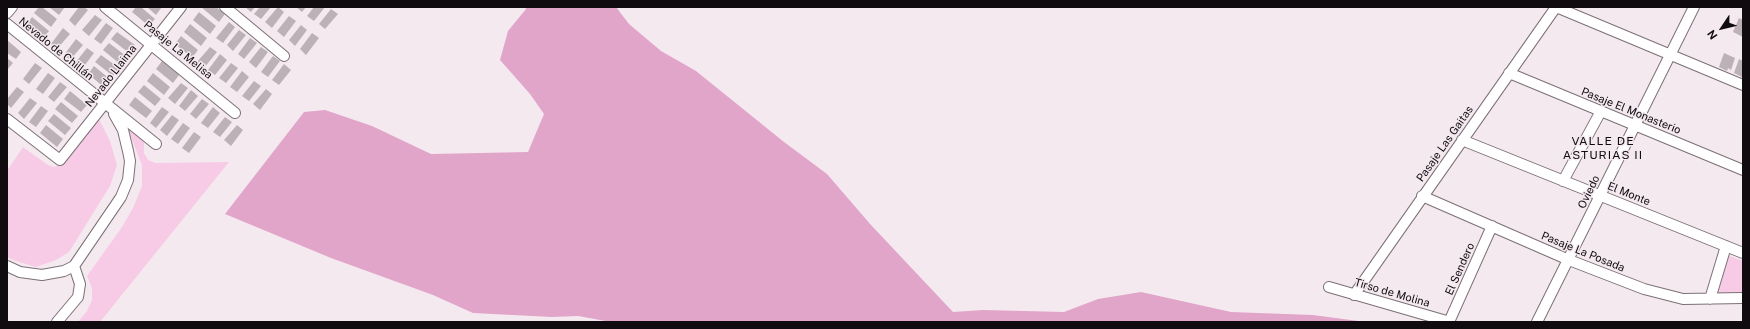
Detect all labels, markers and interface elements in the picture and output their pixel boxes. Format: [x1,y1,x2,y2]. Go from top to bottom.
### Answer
north arrow [1702,8,1742,48]
street label: Nevado de Chillán [16,15,96,83]
street label: Pasaje La Melisa [141,18,215,82]
text: N [1705,28,1720,42]
street label: Nevado Llaima [83,42,139,110]
street label: Pasaje El Monasterio [1579,85,1683,137]
street label: Pasaje Las Gaitas [1414,104,1476,184]
district label: VALLE DE ASTURIAS II [1563,134,1643,162]
street label: Oviedo [1575,173,1603,211]
street label: El Monte [1606,179,1652,209]
street label: Pasaje La Posada [1539,229,1627,275]
street label: El Sendero [1443,241,1477,297]
street label: Tirso de Molina [1353,276,1431,310]

